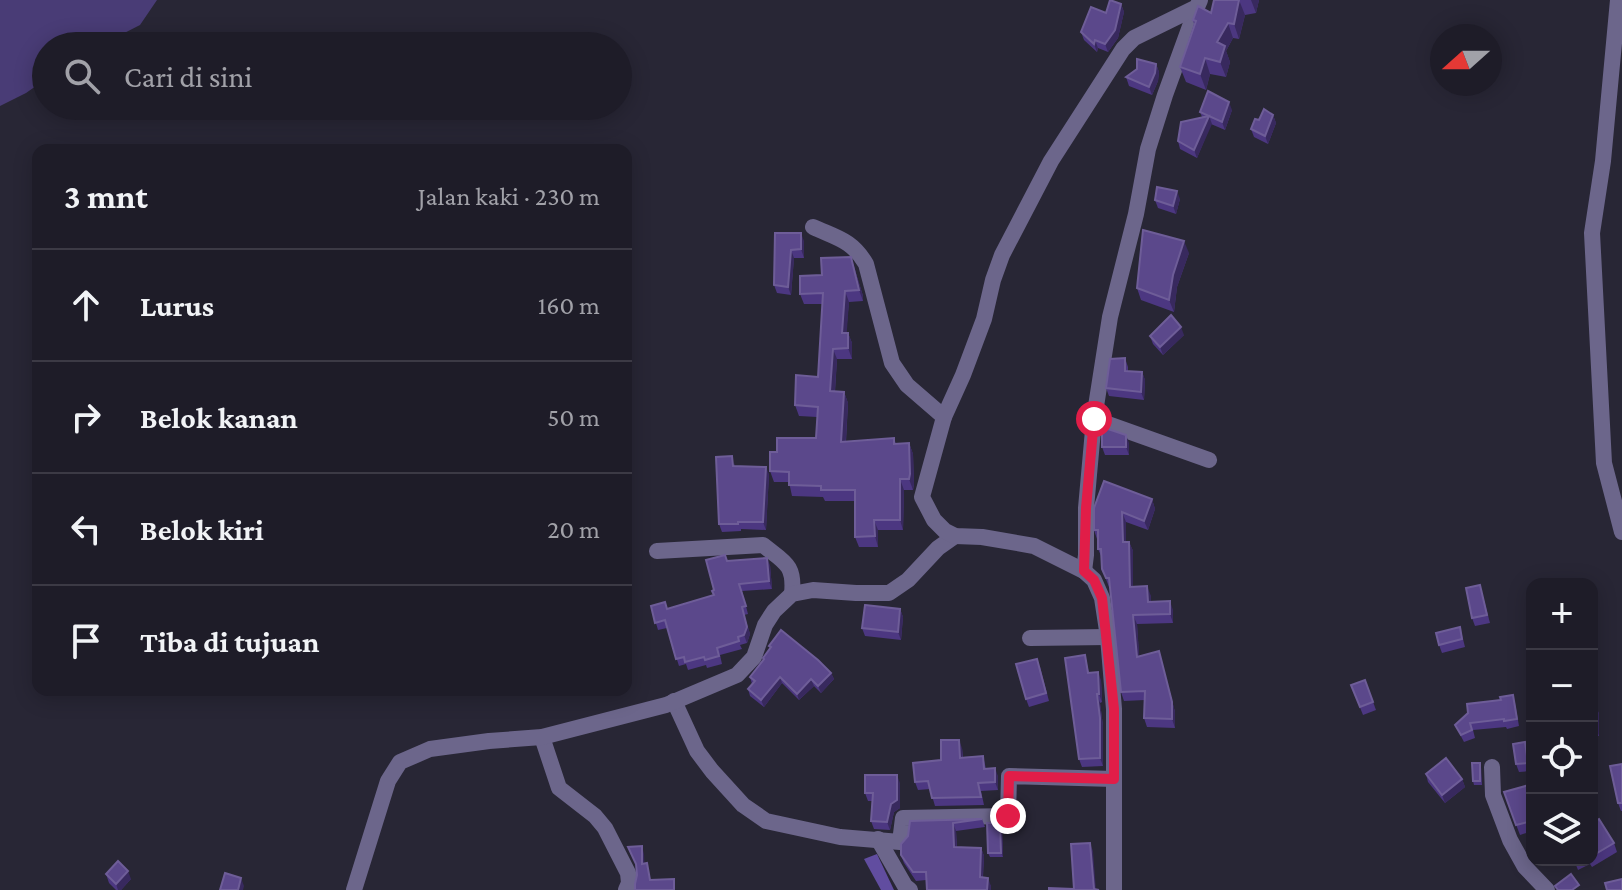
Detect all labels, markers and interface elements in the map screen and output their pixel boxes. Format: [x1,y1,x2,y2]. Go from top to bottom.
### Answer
north arrow [1430,24,1502,96]
search box [32,32,632,120]
icon: search [60,54,104,98]
text: Cari di sini [124,60,252,93]
text: 3 mnt [64,178,148,215]
text: Jalan kaki · 230 m [418,182,600,211]
icon: ahead [64,283,108,327]
text: Lurus [140,289,214,322]
text: 160 m [538,291,600,320]
icon: right [64,395,108,439]
text: Belok kanan [140,401,298,434]
route start [1076,401,1112,437]
text: 50 m [547,403,600,432]
icon: left [64,507,108,551]
text: Belok kiri [140,513,264,546]
text: 20 m [547,515,600,544]
map controls [1526,578,1598,866]
button: + [1526,578,1598,650]
icon: arrive [64,619,108,663]
text: Tiba di tujuan [140,625,319,658]
button: − [1526,650,1598,722]
button: locate [1526,722,1598,794]
button: layers [1526,794,1598,866]
route end [990,798,1026,834]

